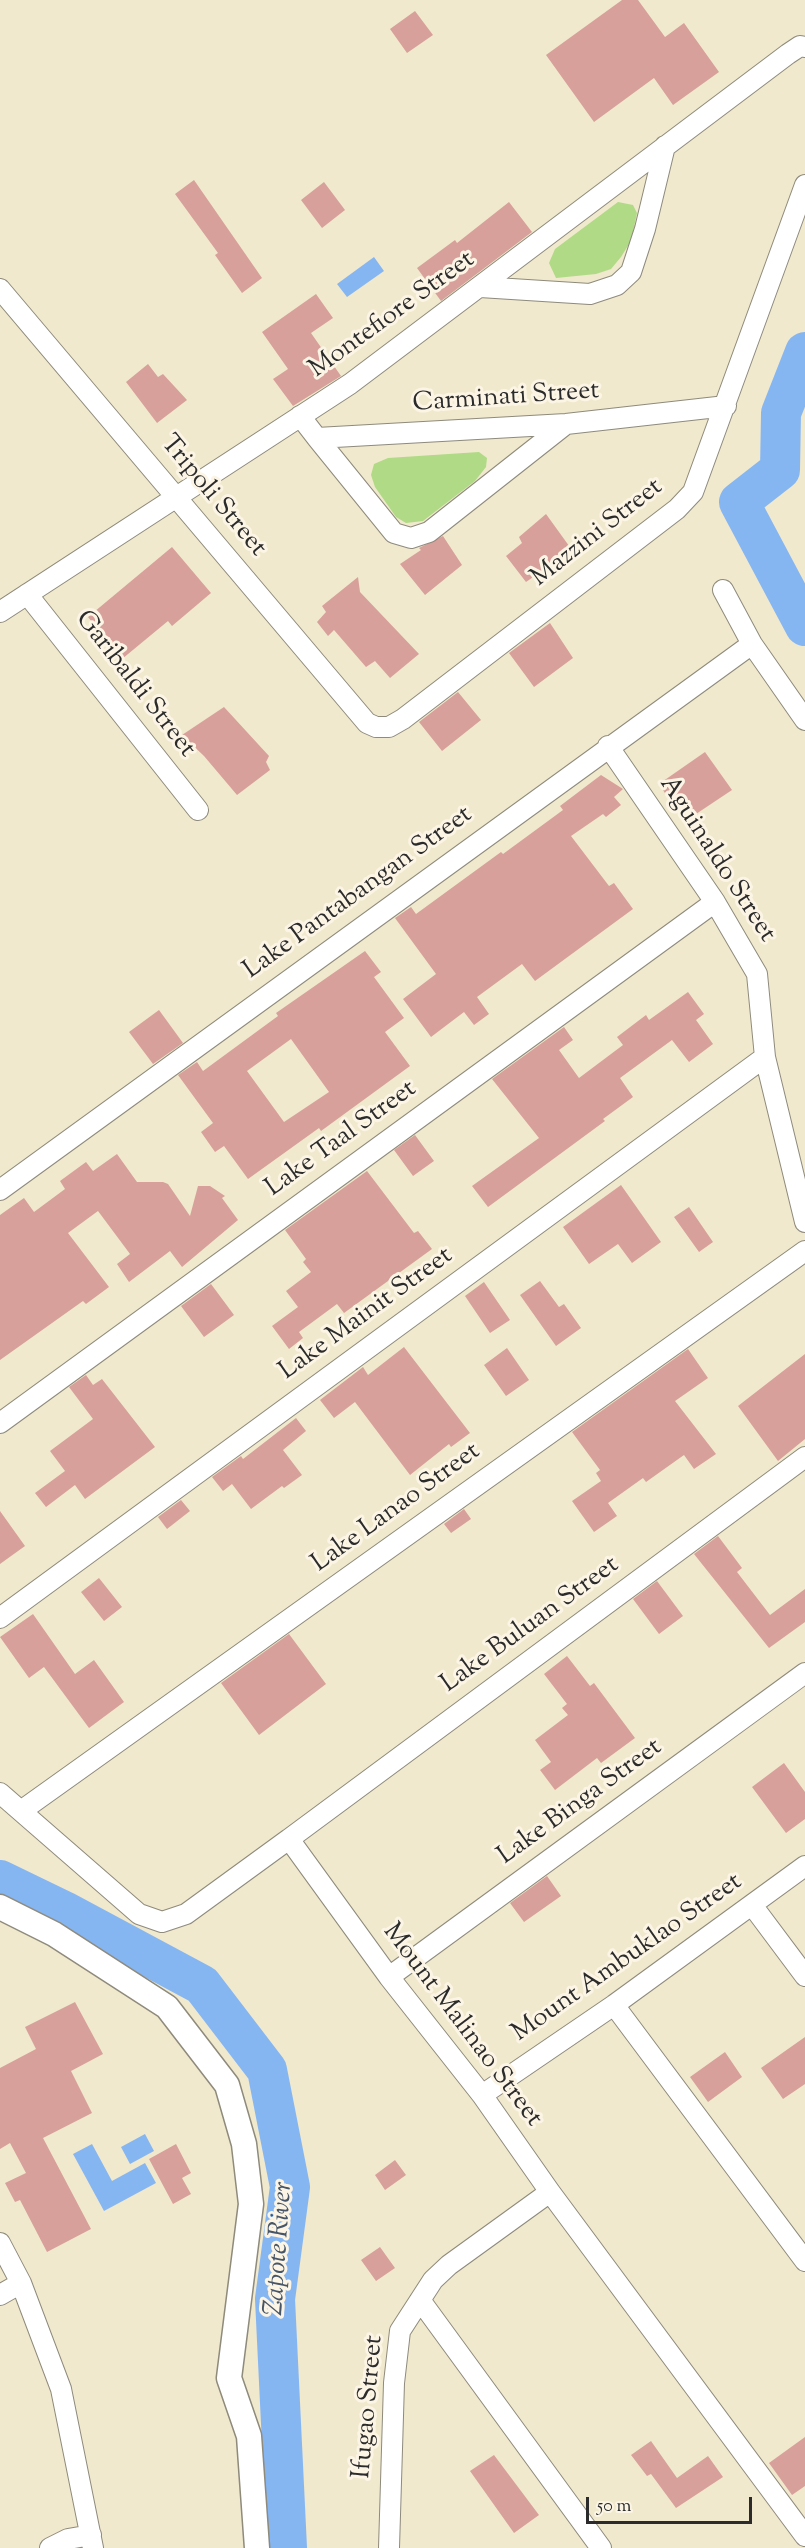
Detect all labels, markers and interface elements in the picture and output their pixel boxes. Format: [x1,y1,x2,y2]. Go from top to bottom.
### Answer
street label: Montefiore Street [304,246,482,386]
street label: Carminati Street [412,377,600,421]
street label: Tripoli Street [152,430,272,564]
street label: Mazzini Street [526,473,670,595]
street label: Garibaldi Street [67,605,201,765]
street label: Aguinaldo Street [651,771,781,949]
street label: Lake Pantabangan Street [239,801,479,987]
street label: Lake Taal Street [260,1075,424,1205]
street label: Lake Mainit Street [274,1242,460,1388]
street label: Lake Lanao Street [307,1437,487,1581]
street label: Lake Buluan Street [436,1551,626,1701]
street label: Lake Binga Street [493,1733,669,1873]
street label: Mount Ambuklao Street [507,1868,749,2050]
street label: Mount Malinao Street [374,1918,548,2134]
water label: Zapote River [260,2181,302,2317]
street label: Ifugao Street [348,2334,392,2480]
scale bar [589,2485,756,2523]
text: 50 m [597,2494,631,2520]

